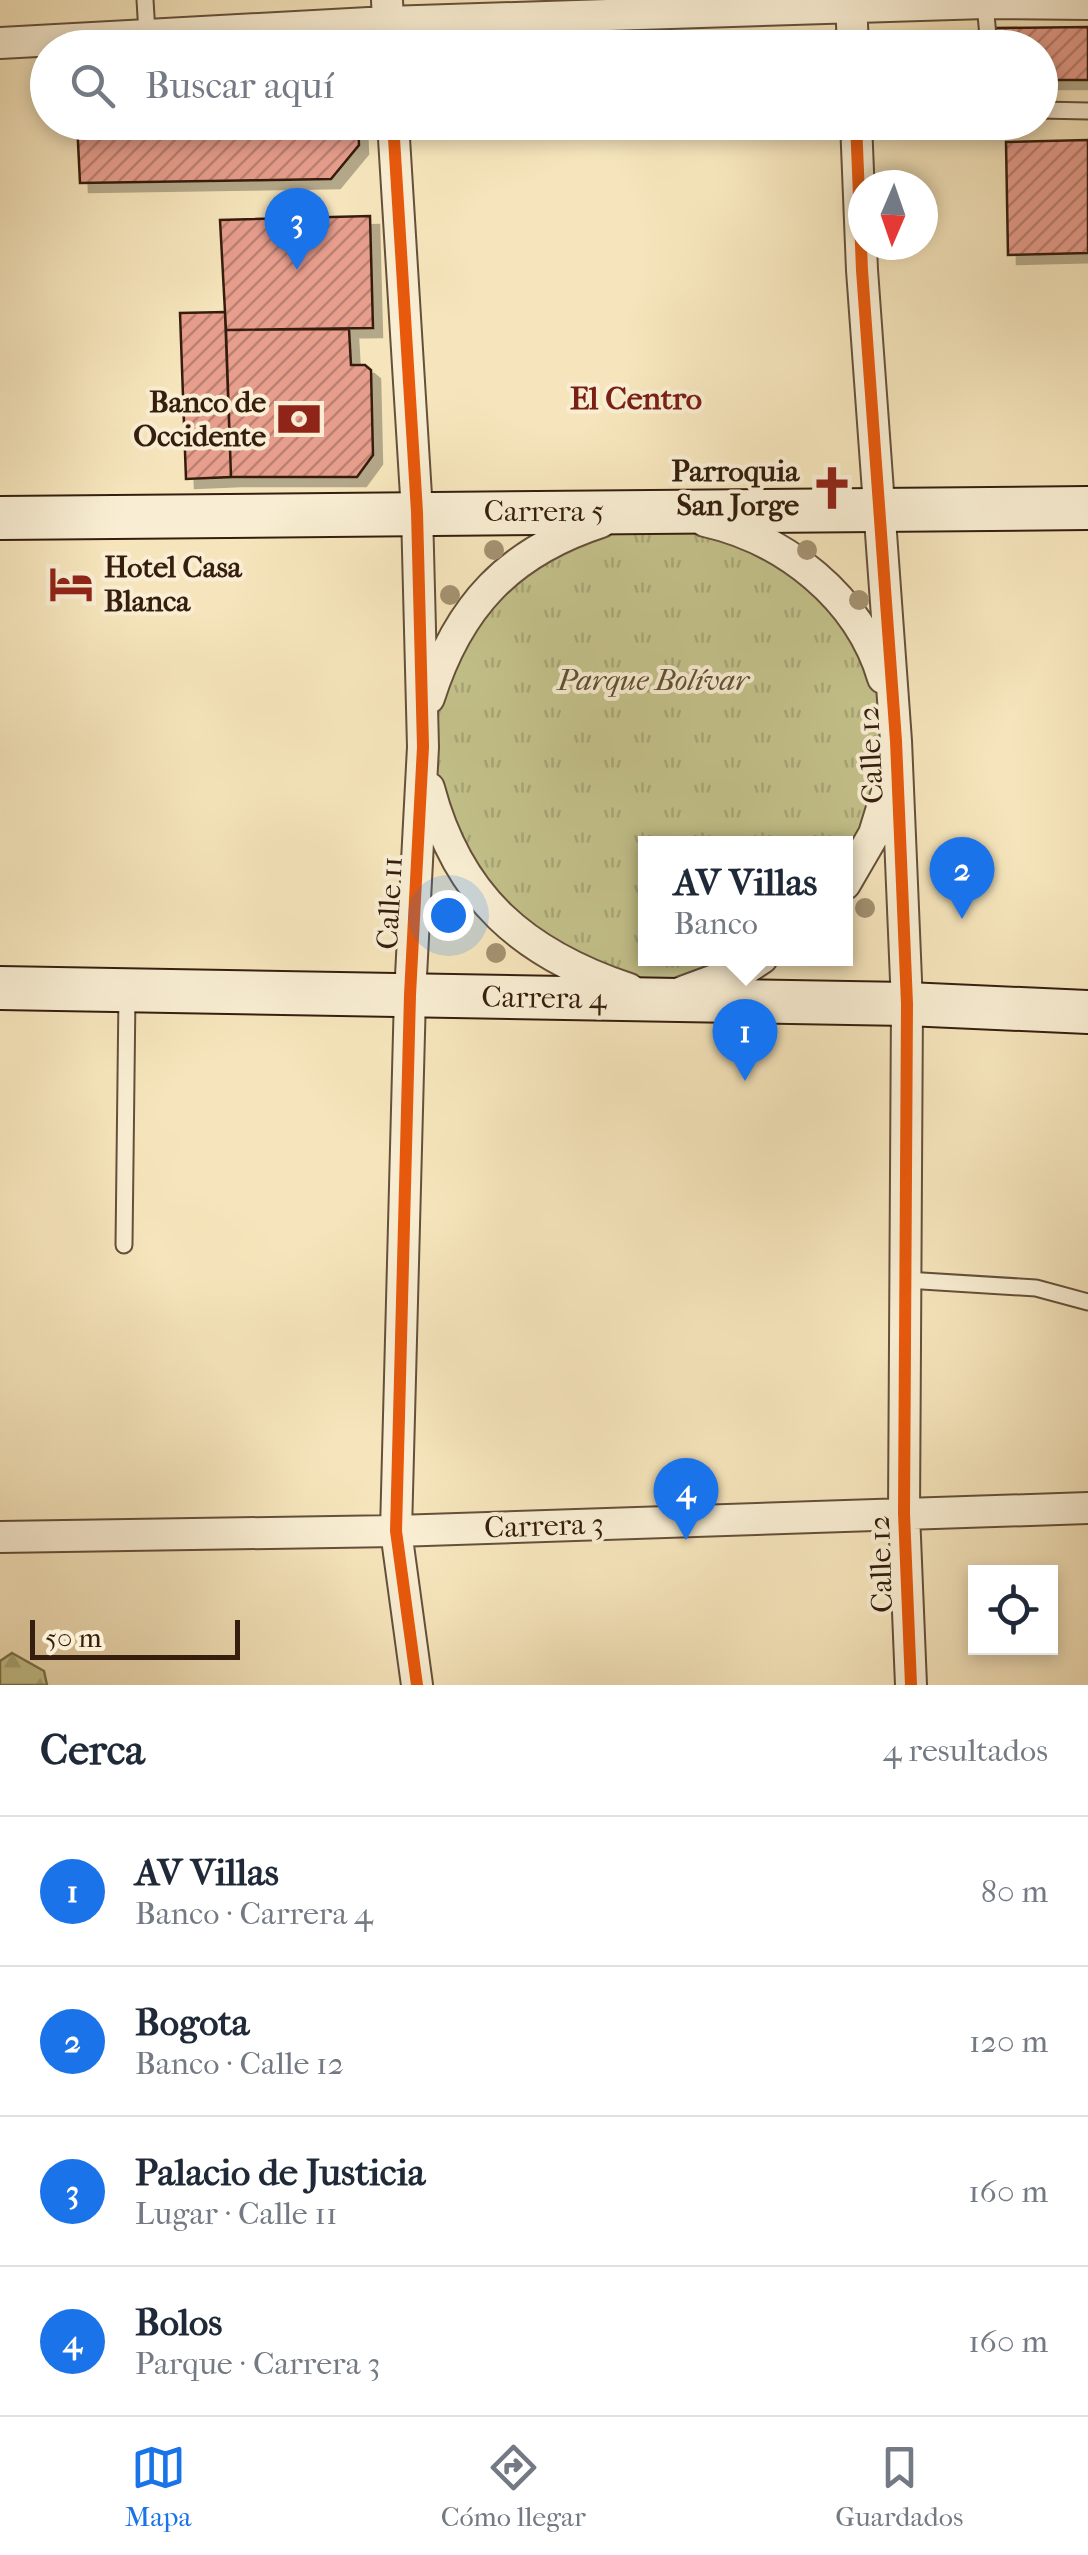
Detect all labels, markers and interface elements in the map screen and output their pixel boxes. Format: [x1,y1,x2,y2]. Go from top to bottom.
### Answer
search box [30,30,1058,140]
icon: search [65,58,120,113]
text: Buscar aquí [145,63,334,108]
north arrow [848,170,938,260]
pin: 3 [264,188,330,270]
district label: El Centro [570,380,702,417]
place label: Banco de Occidente [133,385,266,454]
bank icon: Banco de Occidente [275,395,323,443]
place label: Parroquia San Jorge [672,454,800,523]
church icon: Parroquia San Jorge [808,464,856,512]
street label: Carrera 5 [484,494,604,529]
place label: Hotel Casa Blanca [104,550,243,619]
hotel icon: Hotel Casa Blanca [47,560,95,608]
park label: Parque Bolívar [555,663,751,698]
street label: Calle 12 [851,705,891,805]
popup [638,836,853,966]
pin: 2 [930,836,994,919]
street label: Calle 11 [370,856,410,950]
text: AV Villas [674,860,817,905]
your location [423,890,474,941]
text: Banco [674,905,758,942]
street label: Carrera 4 [481,979,608,1017]
pin: 1 [712,998,778,1081]
pin: 4 [654,1458,718,1540]
street label: Carrera 3 [484,1506,604,1546]
street label: Calle 12 [862,1514,900,1614]
map controls [968,1565,1058,1655]
button: locate [968,1565,1058,1655]
scale bar [30,1615,240,1660]
text: 50 m [45,1621,102,1654]
text: Cerca [40,1726,145,1775]
text: 4 resultados [883,1732,1048,1769]
text: AV Villas [135,1850,279,1895]
text: 1 [67,1873,78,1910]
text: 80 m [981,1873,1048,1910]
text: Banco · Carrera 4 [135,1895,373,1932]
text: Bogota [135,2000,249,2045]
text: 2 [64,2023,81,2060]
text: 120 m [969,2023,1048,2060]
text: Banco · Calle 12 [135,2045,344,2082]
text: Palacio de Justicia [135,2150,425,2195]
text: 3 [66,2173,79,2210]
text: 160 m [968,2173,1048,2210]
text: Lugar · Calle 11 [135,2195,337,2232]
text: Bolos [135,2300,222,2345]
text: 4 [63,2323,82,2360]
text: 160 m [968,2323,1048,2360]
text: Parque · Carrera 3 [135,2345,380,2382]
tab: Mapa [125,2440,191,2533]
tab: Cómo llegar [441,2440,586,2533]
tab: Guardados [835,2440,963,2533]

